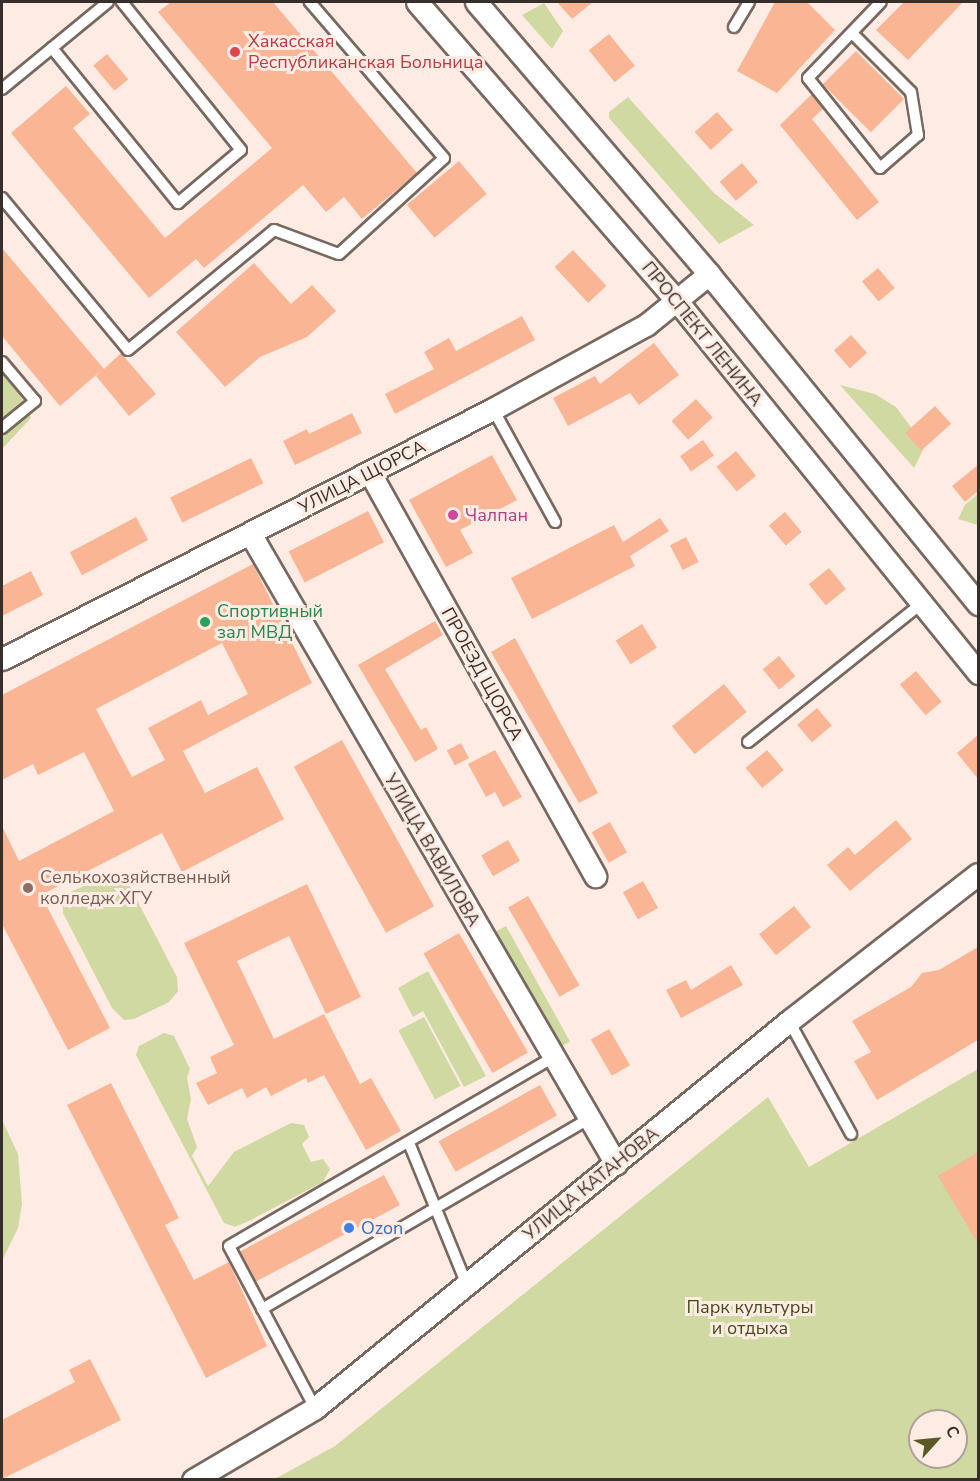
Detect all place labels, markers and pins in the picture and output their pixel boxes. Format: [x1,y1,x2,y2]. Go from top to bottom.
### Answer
place label: Хакасская Республиканская Больница [248,31,483,74]
marker: Хакасская Республиканская Больница [226,43,244,61]
place label: Чалпан [465,504,528,526]
marker: Чалпан [446,508,460,522]
place label: Спортивный зал МВД [217,601,323,644]
marker: Спортивный зал МВД [198,615,212,629]
place label: Селькохозяйственный колледж ХГУ [40,867,231,910]
marker: Селькохозяйственный колледж ХГУ [21,881,35,895]
place label: Ozon [361,1217,403,1239]
marker: Ozon [342,1221,356,1235]

